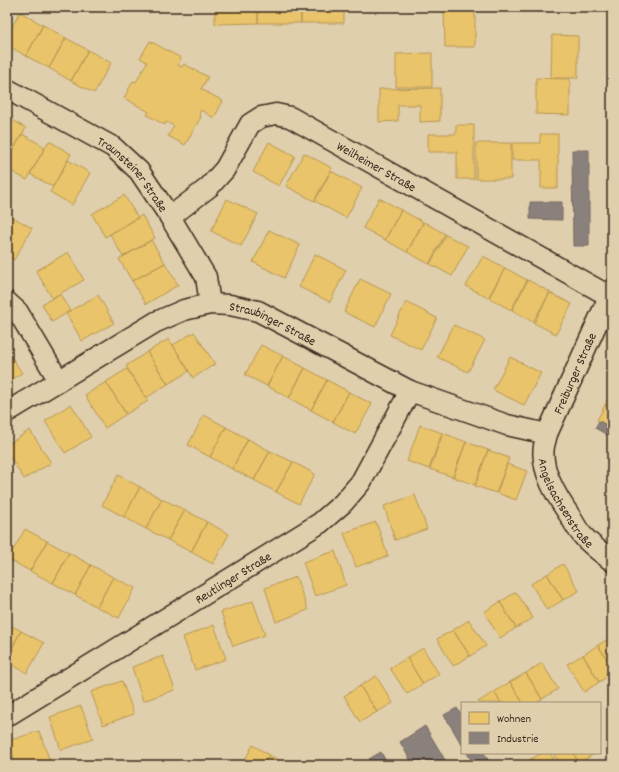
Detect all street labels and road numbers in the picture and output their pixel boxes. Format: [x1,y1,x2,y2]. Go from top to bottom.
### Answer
street label: Traunsteiner Straße [93,133,171,217]
street label: Weilheimer Straße [332,138,419,198]
street label: Straubinger Straße [227,298,319,352]
street label: Freiburger Straße [550,330,603,418]
street label: Angelsachsenstraße [532,457,597,554]
street label: Reutlinger Straße [192,548,276,610]

